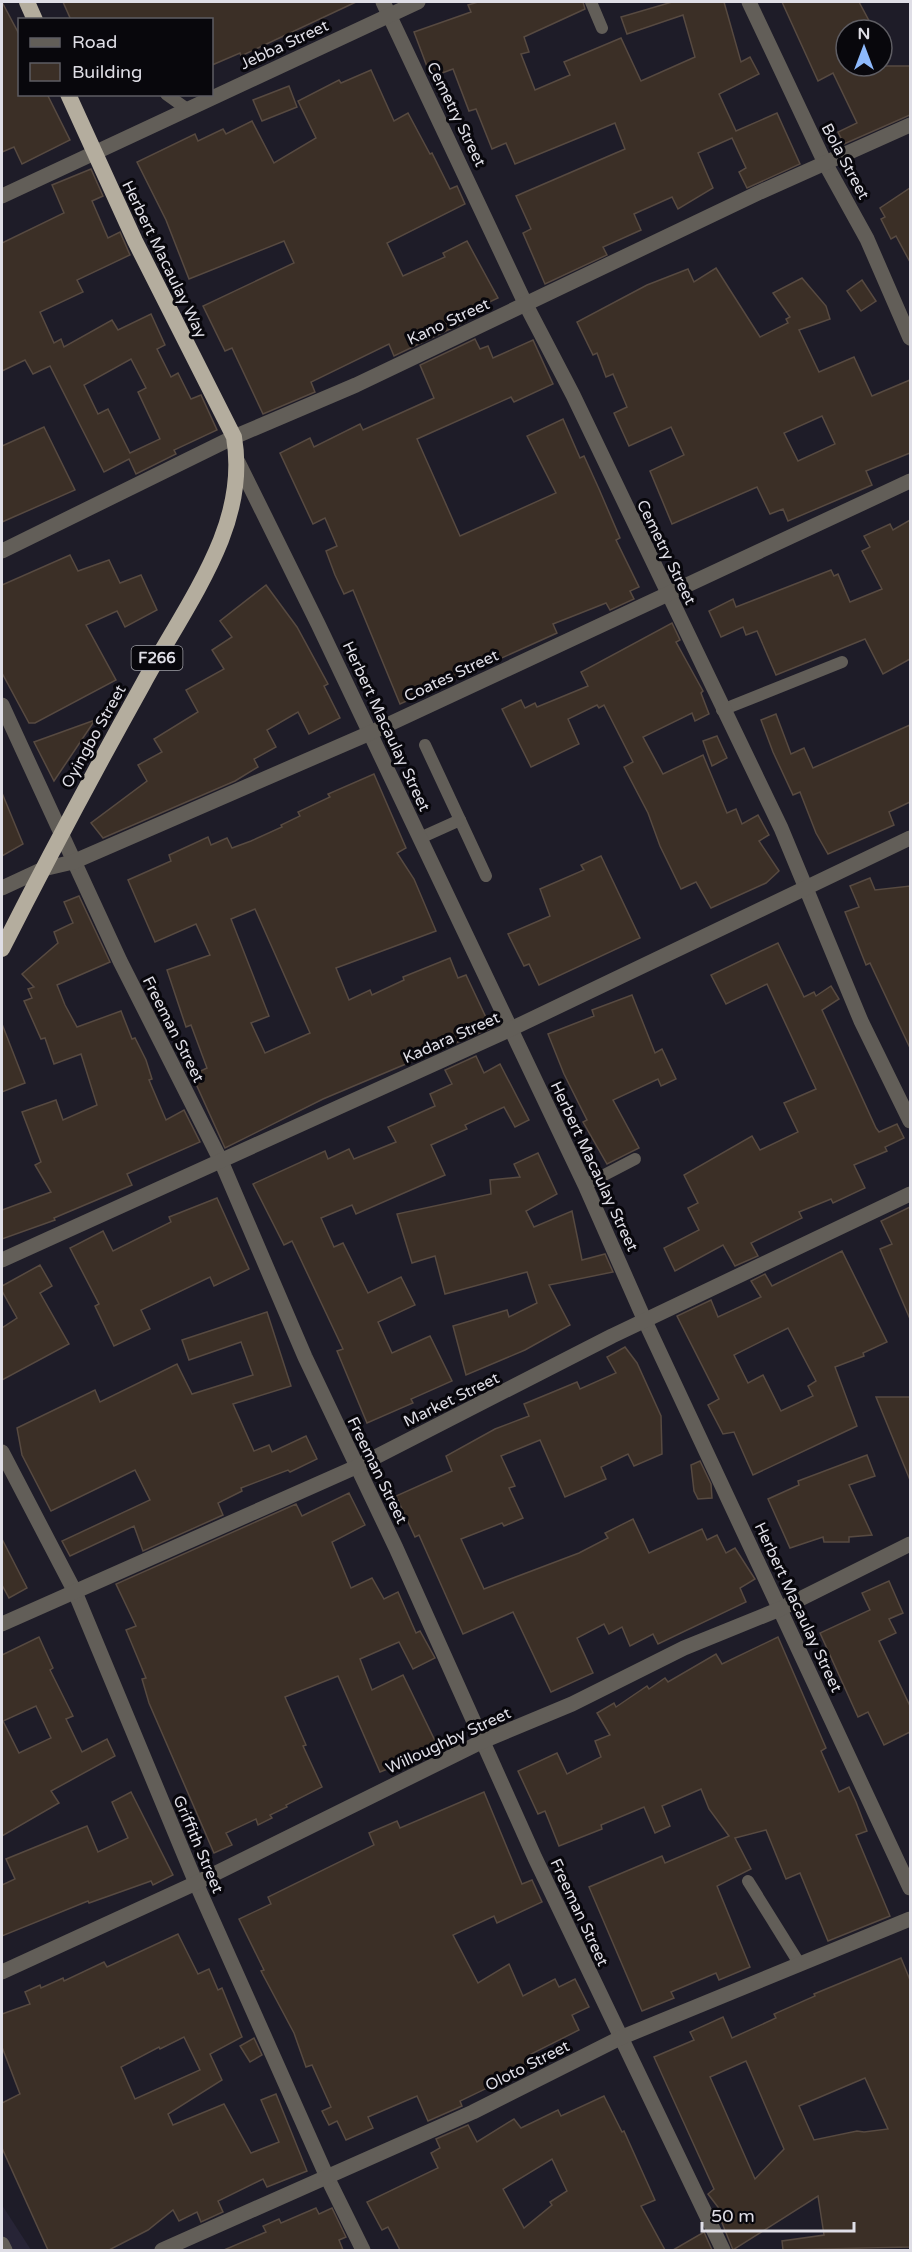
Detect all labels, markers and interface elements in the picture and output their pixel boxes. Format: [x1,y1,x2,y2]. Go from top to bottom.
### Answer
street label: Jebba Street [237,16,332,74]
legend [18,18,213,96]
north arrow [834,18,894,78]
text: N [858,24,870,44]
text: Road [72,31,117,53]
street label: Cemetry Street [422,59,490,170]
text: Building [72,61,142,83]
street label: Bola Street [817,120,874,203]
street label: Herbert Macaulay Way [117,177,211,342]
street label: Kano Street [404,294,493,350]
street label: Cemetry Street [632,497,700,608]
street label: Herbert Macaulay Street [338,638,434,815]
street label: Coates Street [401,645,502,707]
road number: F266 [132,646,182,670]
street label: Oyingbo Street [57,681,131,792]
street label: Freeman Street [138,973,208,1086]
street label: Kadara Street [400,1008,503,1068]
street label: Herbert Macaulay Street [546,1078,642,1255]
street label: Market Street [400,1368,503,1432]
street label: Freeman Street [343,1414,412,1527]
street label: Herbert Macaulay Street [750,1519,846,1696]
street label: Willoughby Street [383,1703,514,1779]
street label: Griffith Street [168,1792,228,1896]
street label: Freeman Street [545,1855,613,1969]
street label: Oloto Street [482,2036,573,2096]
scale bar [702,2195,854,2233]
text: 50 m [711,2205,755,2227]

